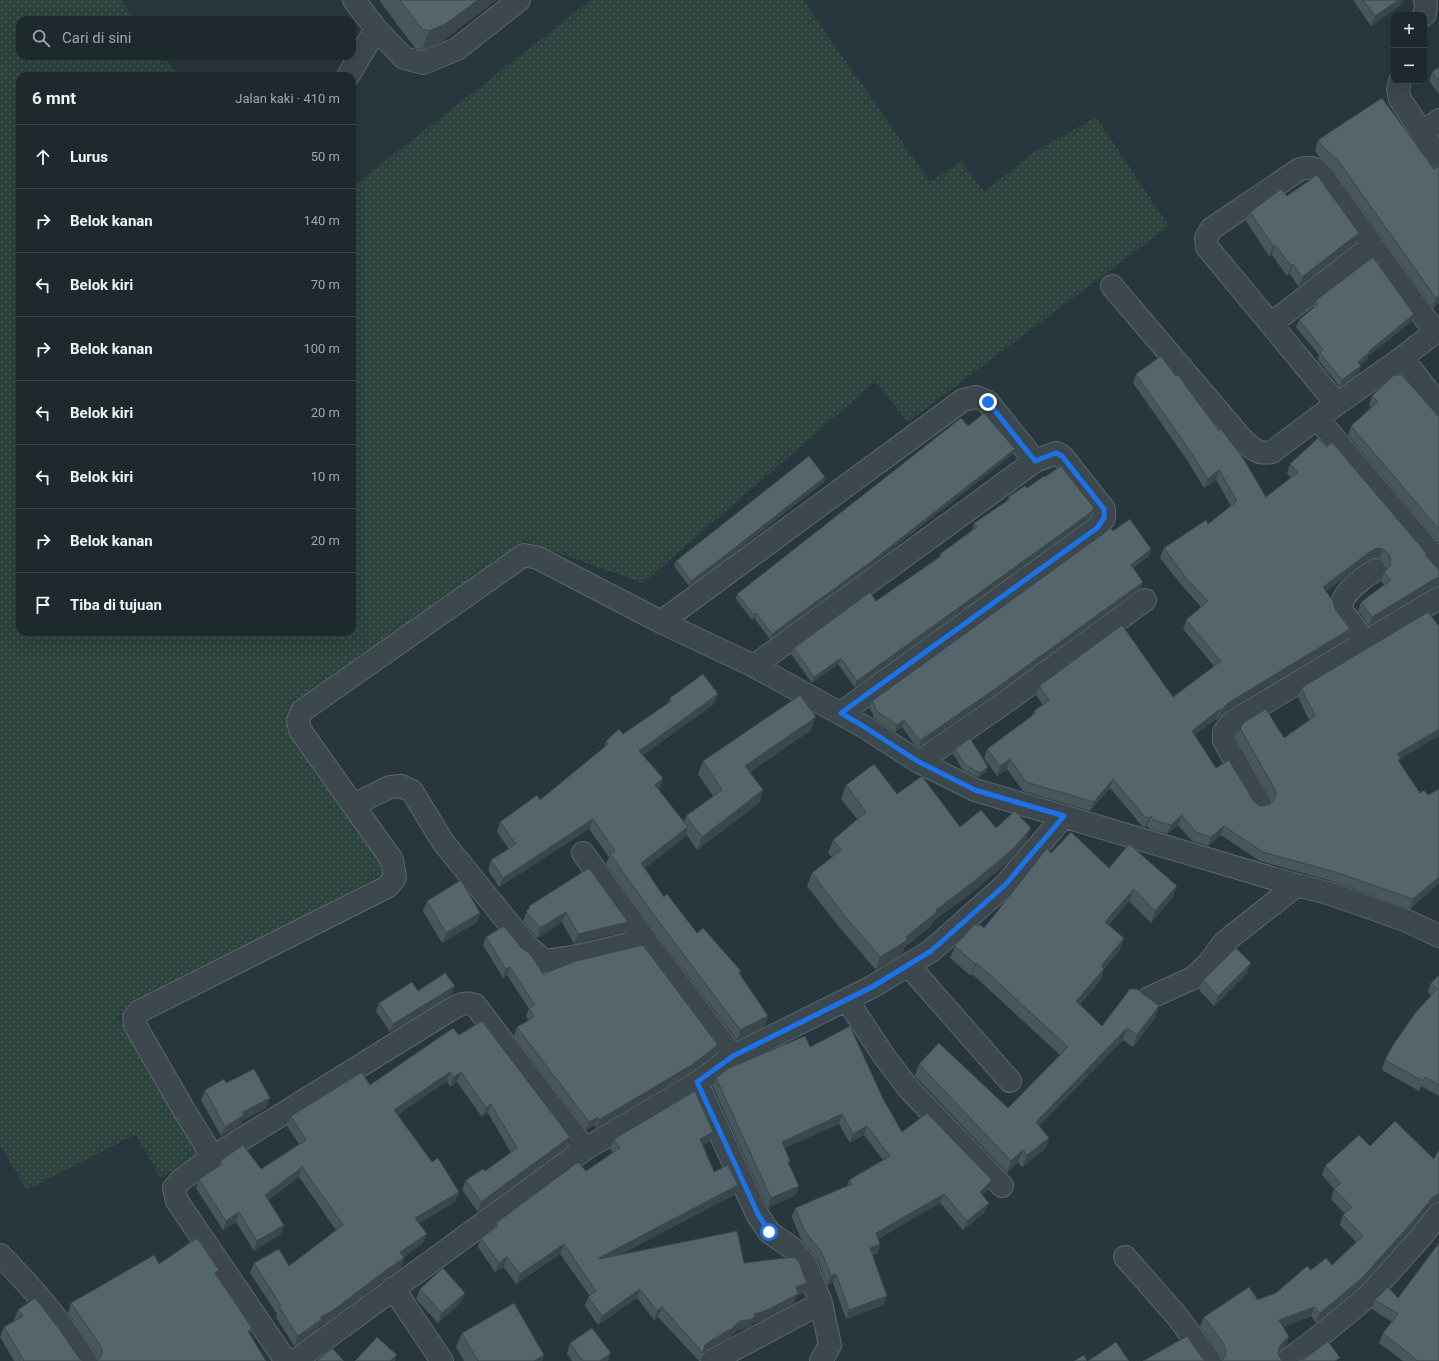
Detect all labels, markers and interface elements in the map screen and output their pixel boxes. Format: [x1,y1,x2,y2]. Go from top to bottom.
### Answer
map controls [1391,12,1427,84]
button: + [1391,12,1427,48]
search box [16,16,356,60]
icon: search [30,27,52,49]
text: Cari di sini [62,29,132,47]
button: − [1391,48,1427,84]
text: 6 mnt [32,88,76,108]
text: Jalan kaki · 410 m [235,91,340,106]
icon: ahead [32,146,54,168]
text: Lurus [70,148,108,166]
text: 50 m [311,149,340,164]
icon: right [32,210,54,232]
text: Belok kanan [70,212,153,230]
text: 140 m [303,213,340,228]
icon: left [32,274,54,296]
text: Belok kiri [70,276,133,294]
text: 70 m [311,277,340,292]
icon: right [32,338,54,360]
text: Belok kanan [70,340,153,358]
text: 100 m [303,341,340,356]
route end [979,393,997,411]
icon: left [32,402,54,424]
text: Belok kiri [70,404,133,422]
text: 20 m [311,405,340,420]
icon: left [32,466,54,488]
text: Belok kiri [70,468,133,486]
text: 10 m [311,469,340,484]
icon: right [32,530,54,552]
text: Belok kanan [70,532,153,550]
text: 20 m [311,533,340,548]
icon: arrive [32,594,54,616]
text: Tiba di tujuan [70,596,162,614]
route start [760,1223,778,1241]

